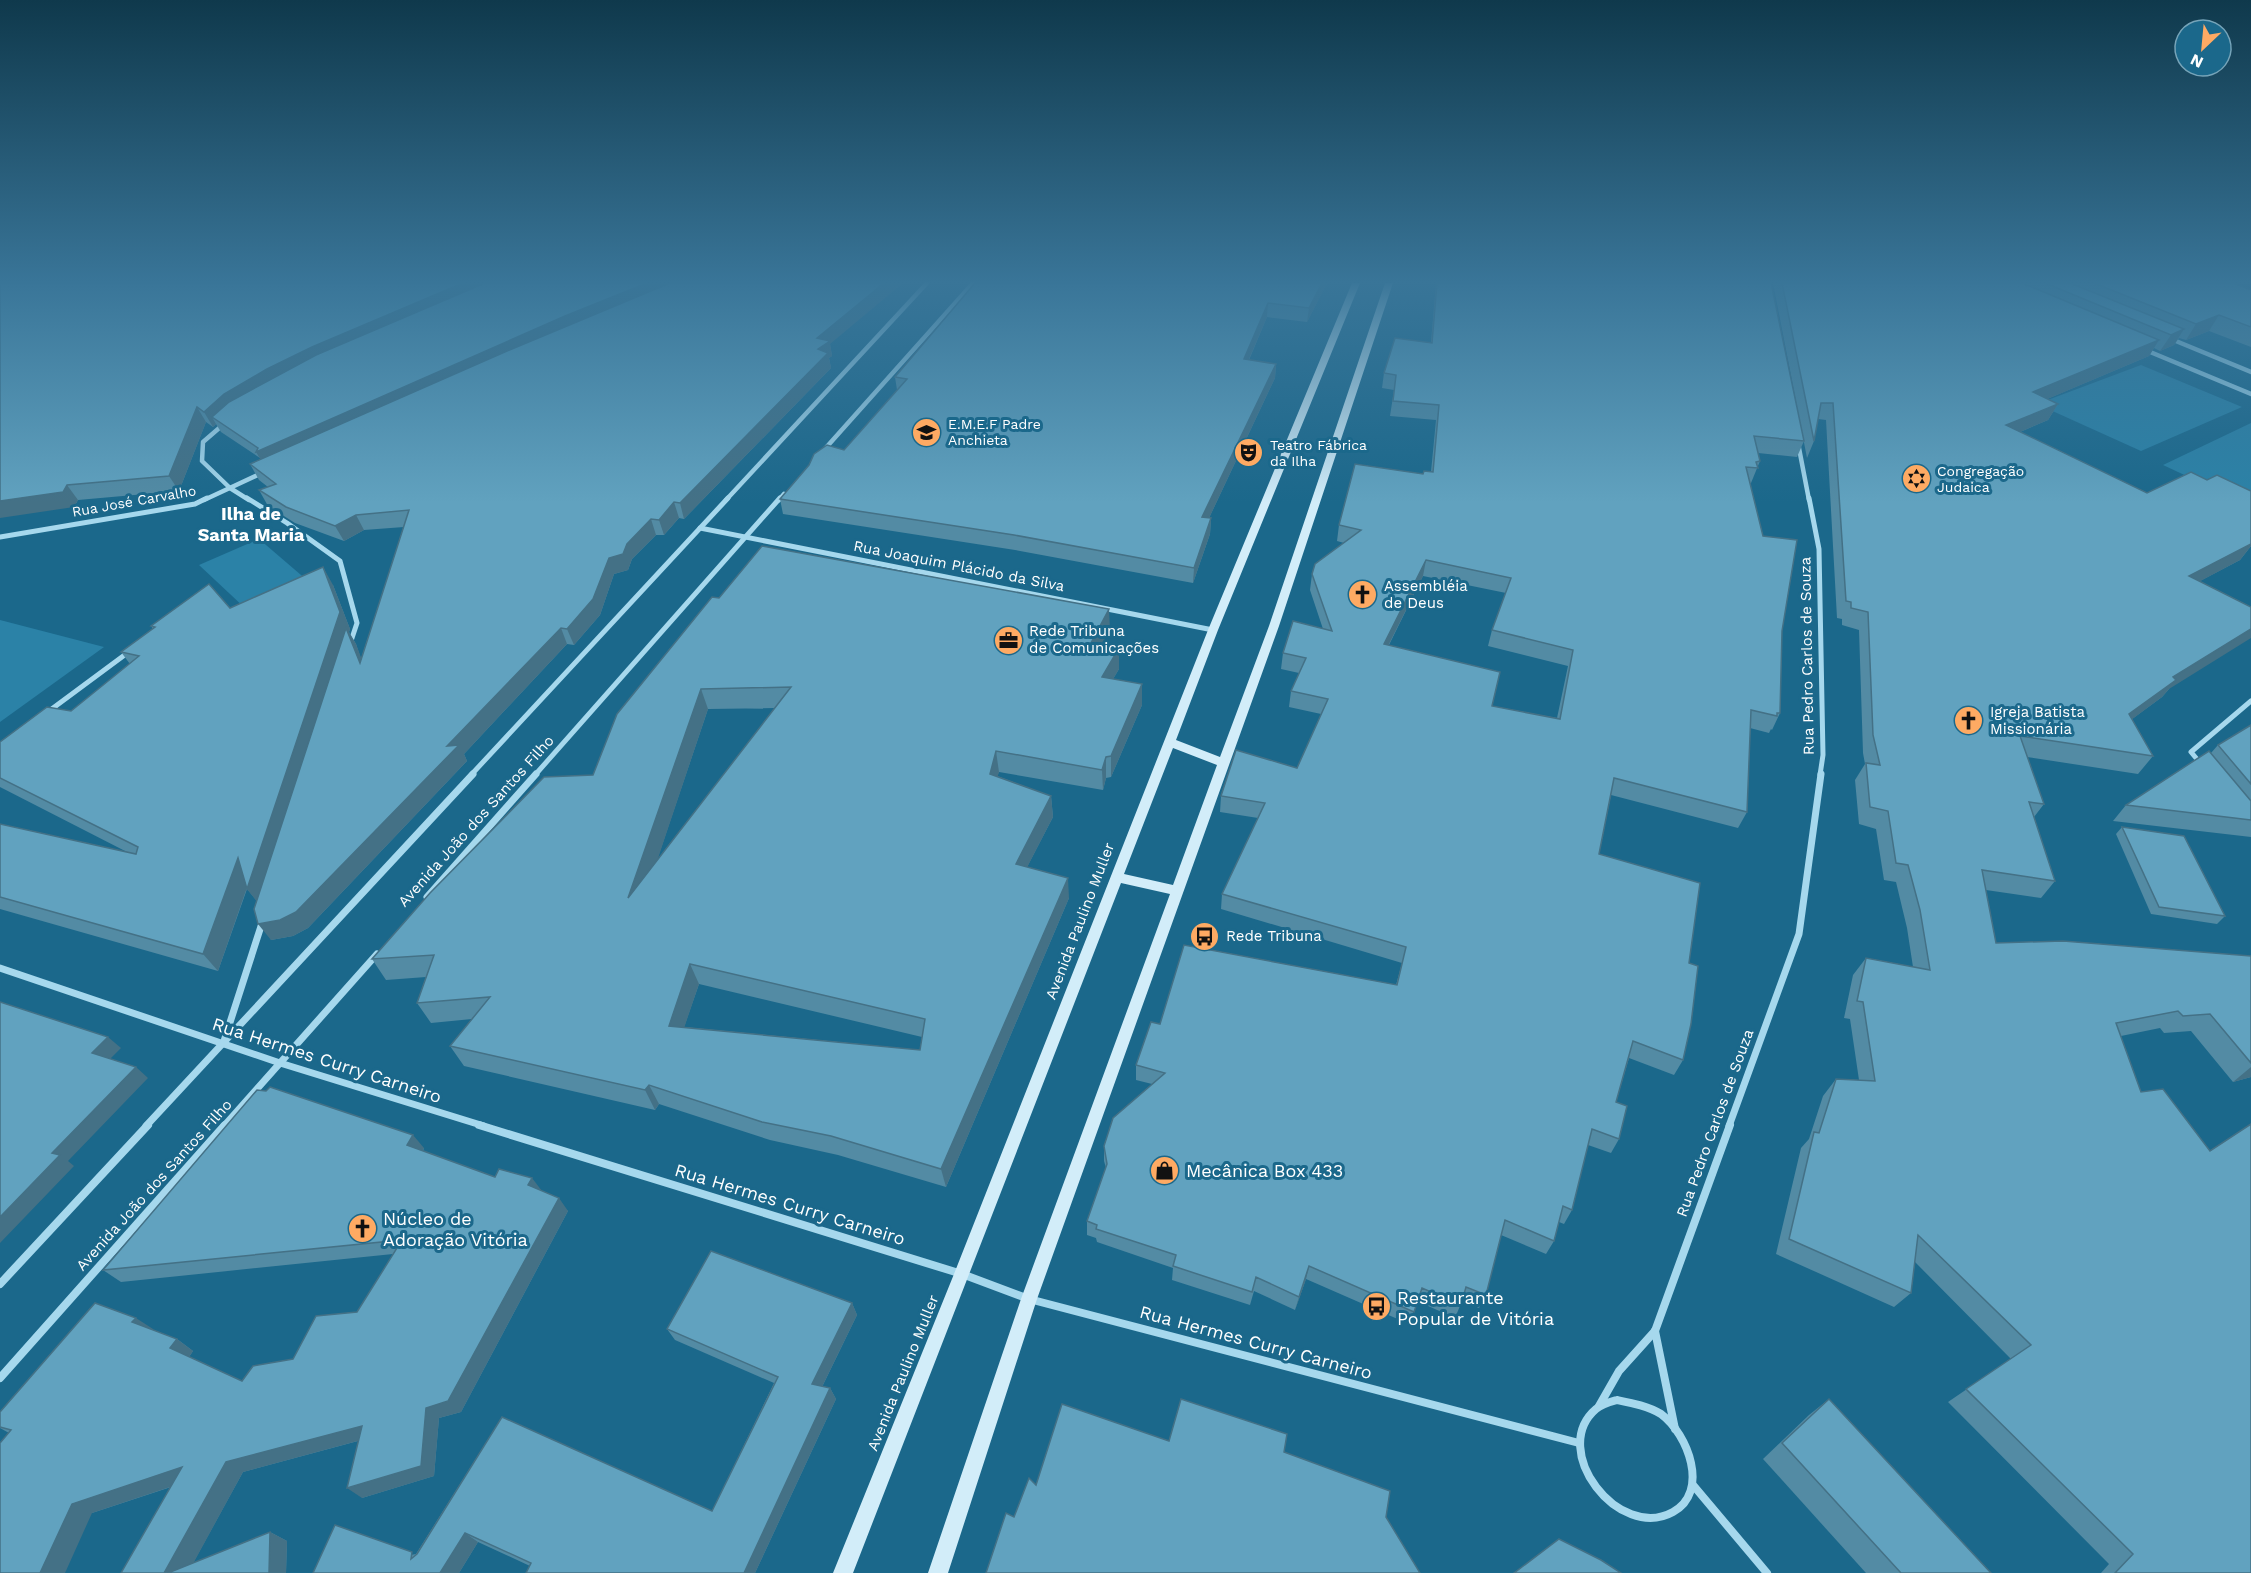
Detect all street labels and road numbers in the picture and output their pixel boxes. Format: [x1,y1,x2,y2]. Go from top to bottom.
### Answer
street label: Rua José Carvalho [71,482,197,520]
street label: Rua Joaquim Plácido da Silva [852,537,1067,595]
street label: Rua Pedro Carlos de Souza [1796,556,1818,755]
street label: Avenida João dos Santos Filho [394,732,558,910]
street label: Avenida Paulino Muller [1042,840,1118,1002]
street label: Rua Hermes Curry Carneiro [210,1013,444,1107]
street label: Rua Pedro Carlos de Souza [1673,1026,1758,1219]
street label: Avenida João dos Santos Filho [72,1096,236,1274]
street label: Rua Hermes Curry Carneiro [672,1159,908,1249]
street label: Avenida Paulino Muller [863,1292,943,1454]
street label: Rua Hermes Curry Carneiro [1137,1301,1375,1383]

